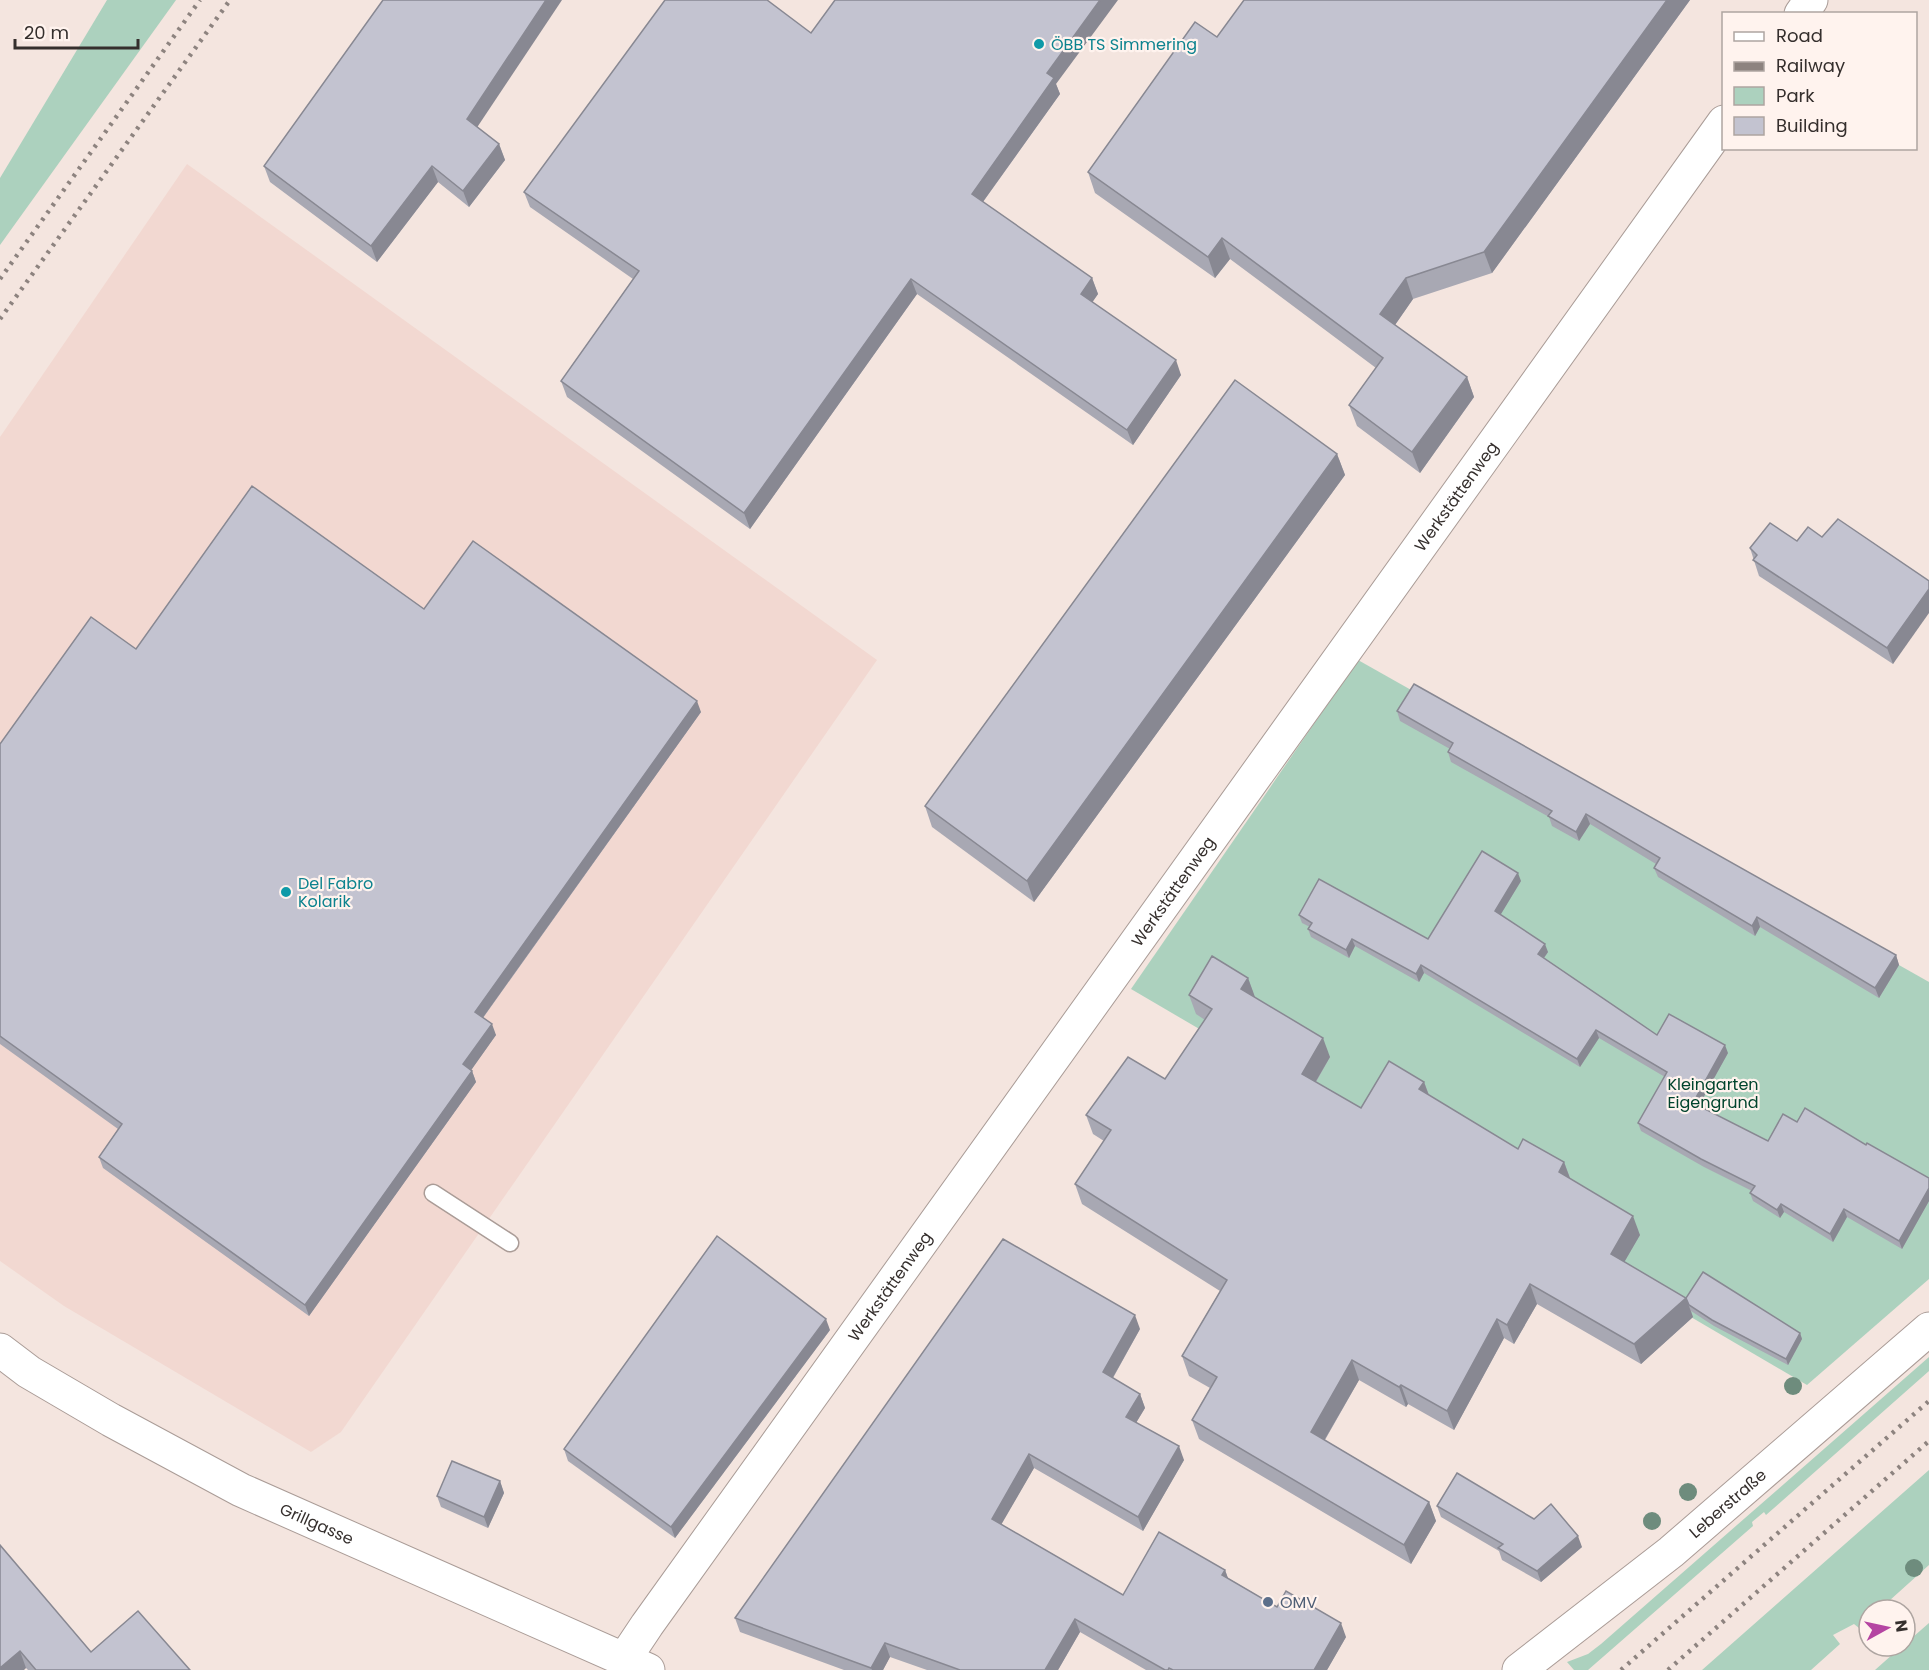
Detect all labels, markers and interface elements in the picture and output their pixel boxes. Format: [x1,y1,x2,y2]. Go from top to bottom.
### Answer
scale bar [15,12,138,50]
legend [1722,12,1917,150]
text: 20 m [24,20,69,45]
text: Road [1776,23,1823,48]
place label: ÖBB TS Simmering [1051,33,1197,56]
marker: ÖBB TS Simmering [1032,37,1046,51]
text: Railway [1776,53,1845,78]
text: Park [1776,83,1815,108]
text: Building [1776,113,1848,138]
street label: Werkstättenweg [1409,437,1504,556]
street label: Werkstättenweg [1126,832,1221,951]
place label: Del Fabro Kolarik [298,872,373,913]
marker: Del Fabro Kolarik [279,885,293,899]
park label: Kleingarten Eigengrund [1667,1073,1759,1114]
street label: Werkstättenweg [843,1227,937,1346]
street label: Leberstraße [1684,1464,1771,1543]
street label: Grillgasse [276,1498,357,1550]
place label: OMV [1280,1591,1317,1614]
marker: OMV [1261,1595,1275,1609]
north arrow [1857,1598,1917,1658]
text: N [1889,1618,1914,1634]

